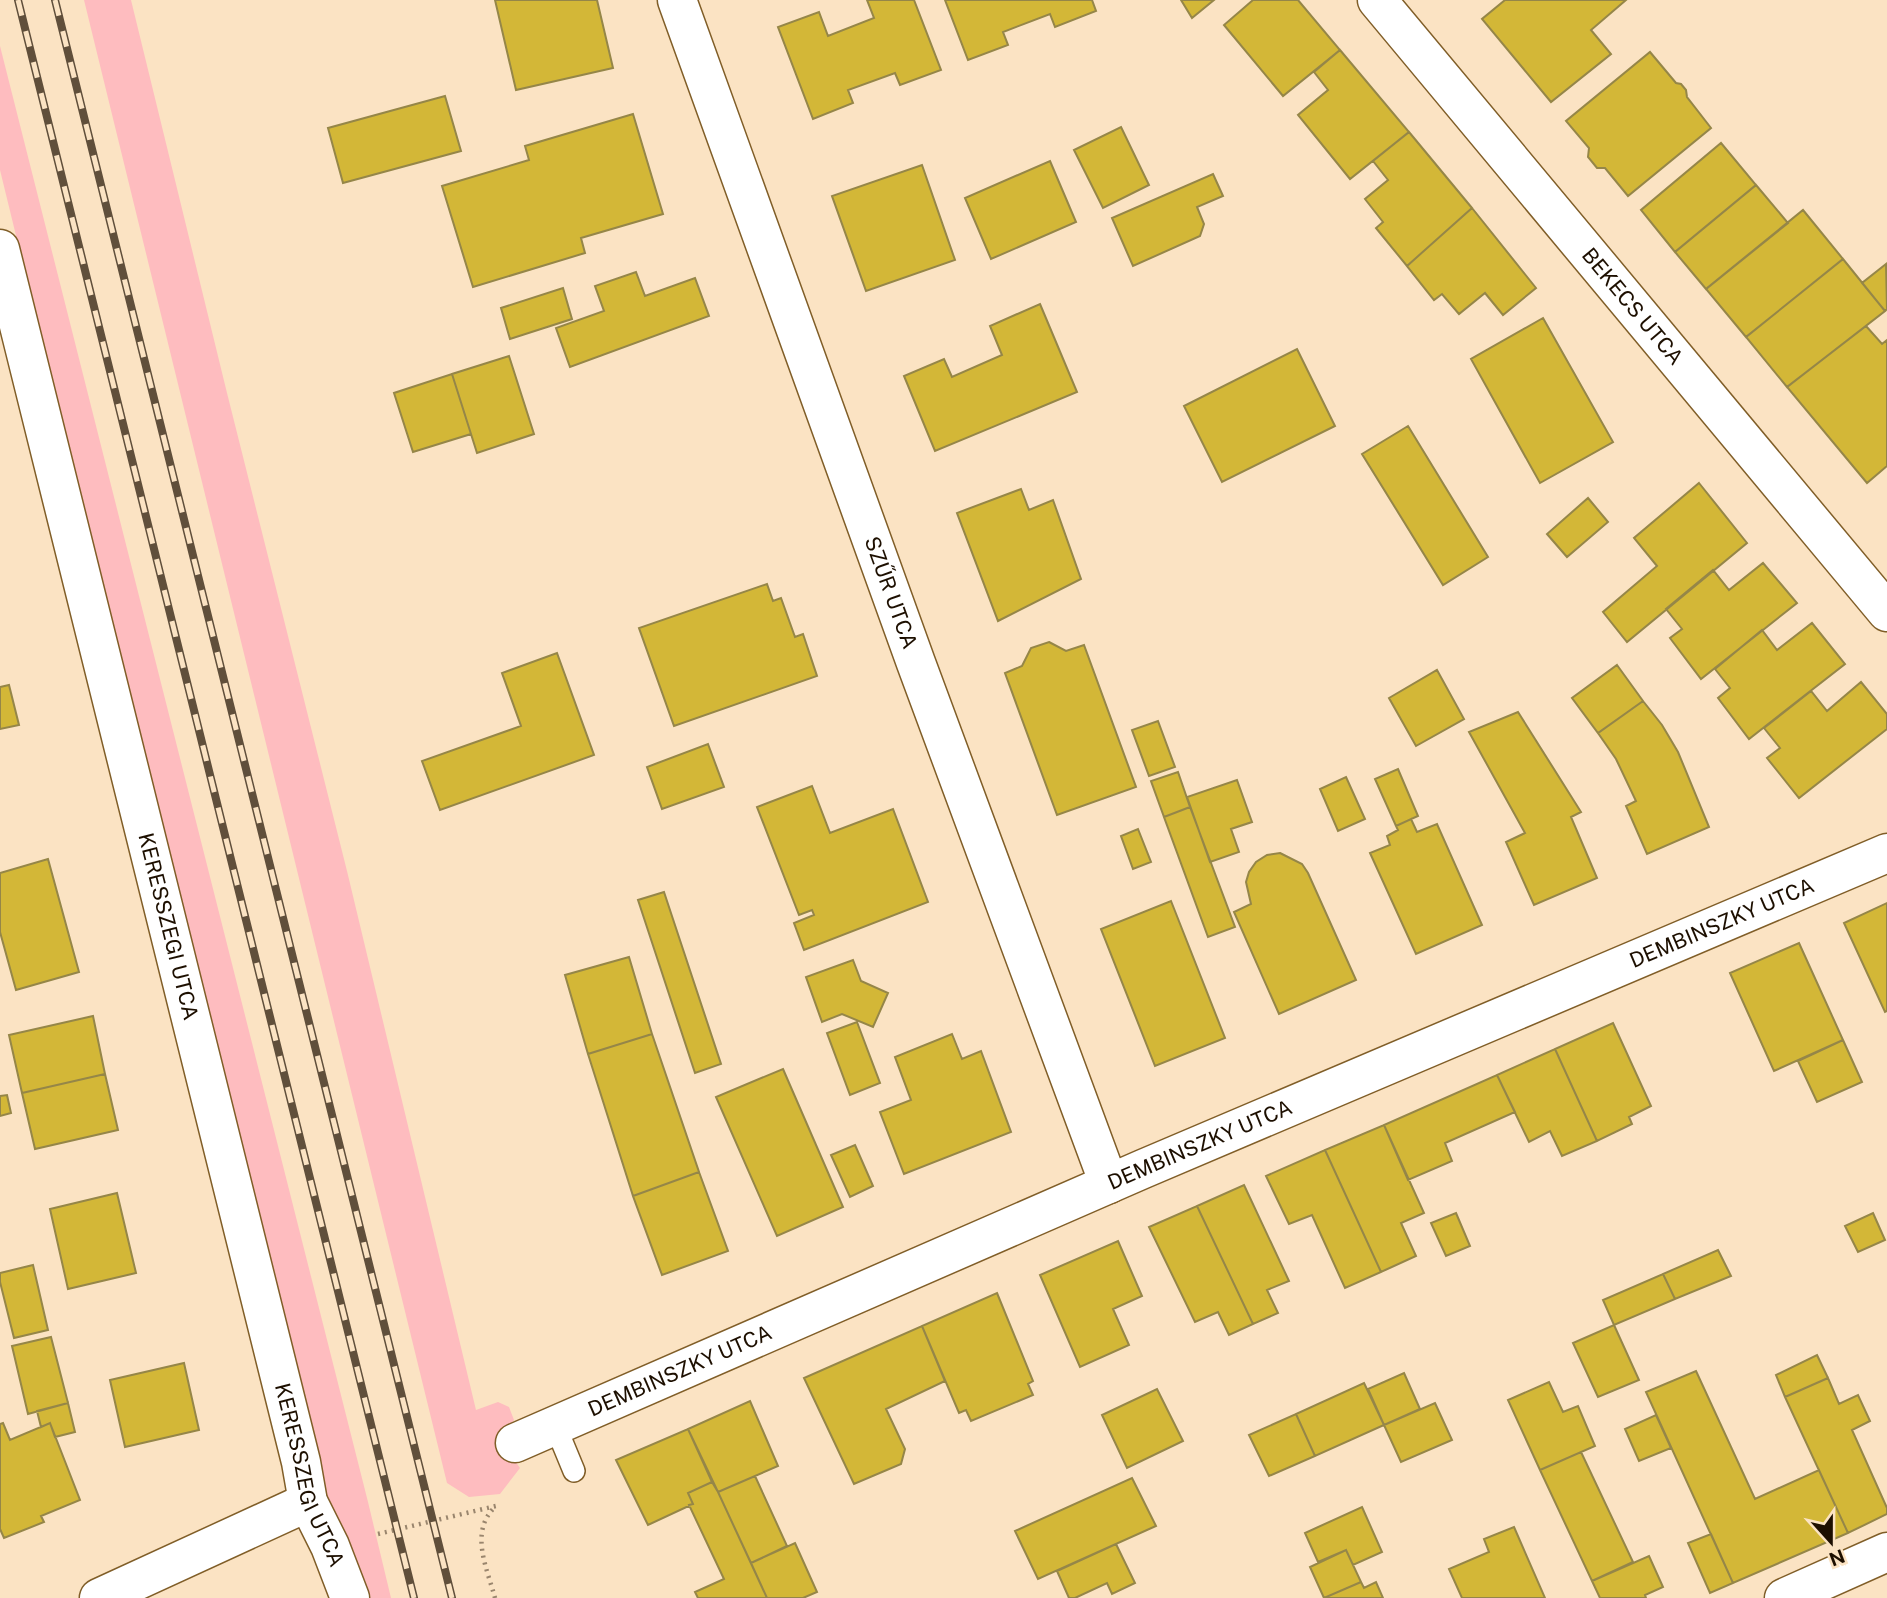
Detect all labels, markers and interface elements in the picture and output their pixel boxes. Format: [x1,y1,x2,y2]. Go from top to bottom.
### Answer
street label: BEKECS UTCA [1577,243,1689,370]
street label: SZŰR UTCA [859,533,923,652]
street label: KERESSZEGI UTCA [133,830,204,1023]
street label: DEMBINSZKY UTCA [1626,872,1818,973]
street label: DEMBINSZKY UTCA [1104,1094,1296,1195]
street label: DEMBINSZKY UTCA [584,1319,776,1422]
street label: KERESSZEGI UTCA [270,1380,350,1570]
north arrow [1796,1507,1866,1577]
text: N [1826,1545,1848,1571]

